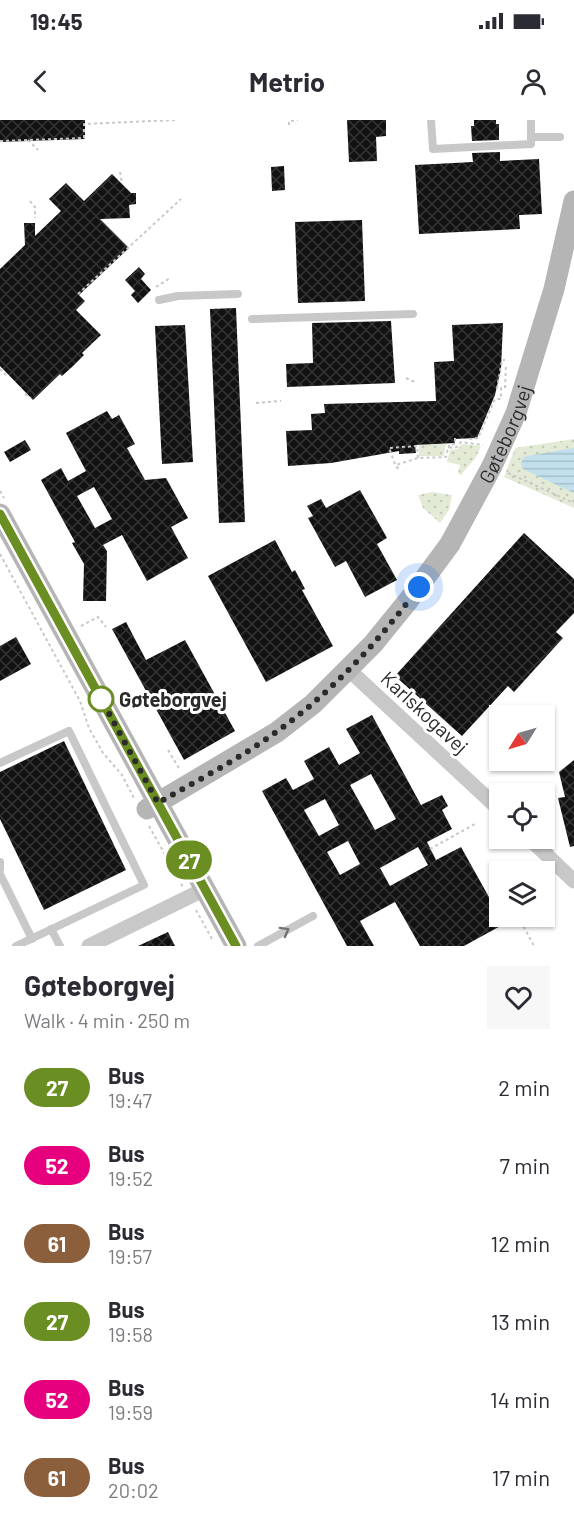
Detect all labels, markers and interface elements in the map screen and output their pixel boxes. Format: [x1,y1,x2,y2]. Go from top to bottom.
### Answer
text: 19:45 [30,8,83,34]
icon: back [24,65,57,98]
text: Metrio [249,65,325,97]
icon: person [517,65,550,98]
street label: Gøteborgvej [473,382,536,487]
your location [404,572,434,602]
street label: Karlskogavej [377,666,473,758]
marker: Gøteborgvej [88,686,114,712]
place label: Gøteborgvej [119,687,227,711]
north arrow [489,705,555,771]
map controls [489,705,555,927]
button: locate [489,783,555,849]
line badge: 27 [162,840,216,880]
text: 27 [178,848,200,873]
button: layers [489,861,555,927]
one-way arrow [279,927,290,938]
button: heart [487,966,550,1029]
text: Gøteborgvej [24,968,175,1002]
text: Walk · 4 min · 250 m [24,1008,190,1032]
text: Bus [108,1062,145,1088]
text: 2 min [498,1074,550,1100]
text: 27 [46,1075,68,1100]
text: 19:47 [108,1088,152,1112]
text: Bus [108,1140,145,1166]
text: 7 min [500,1152,550,1178]
text: 52 [45,1153,69,1178]
text: 19:52 [108,1166,153,1190]
text: Bus [108,1218,145,1244]
text: 12 min [490,1230,550,1256]
text: 61 [48,1231,66,1256]
text: 19:57 [108,1244,152,1268]
text: Bus [108,1296,145,1322]
text: 13 min [491,1308,550,1334]
text: 27 [46,1309,68,1334]
text: 19:58 [108,1322,153,1346]
text: Bus [108,1374,145,1400]
text: 14 min [490,1386,550,1412]
text: 52 [45,1387,69,1412]
text: 19:59 [108,1400,153,1424]
text: Bus [108,1452,145,1478]
text: 17 min [492,1464,550,1490]
text: 61 [48,1465,66,1490]
text: 20:02 [108,1478,159,1502]

